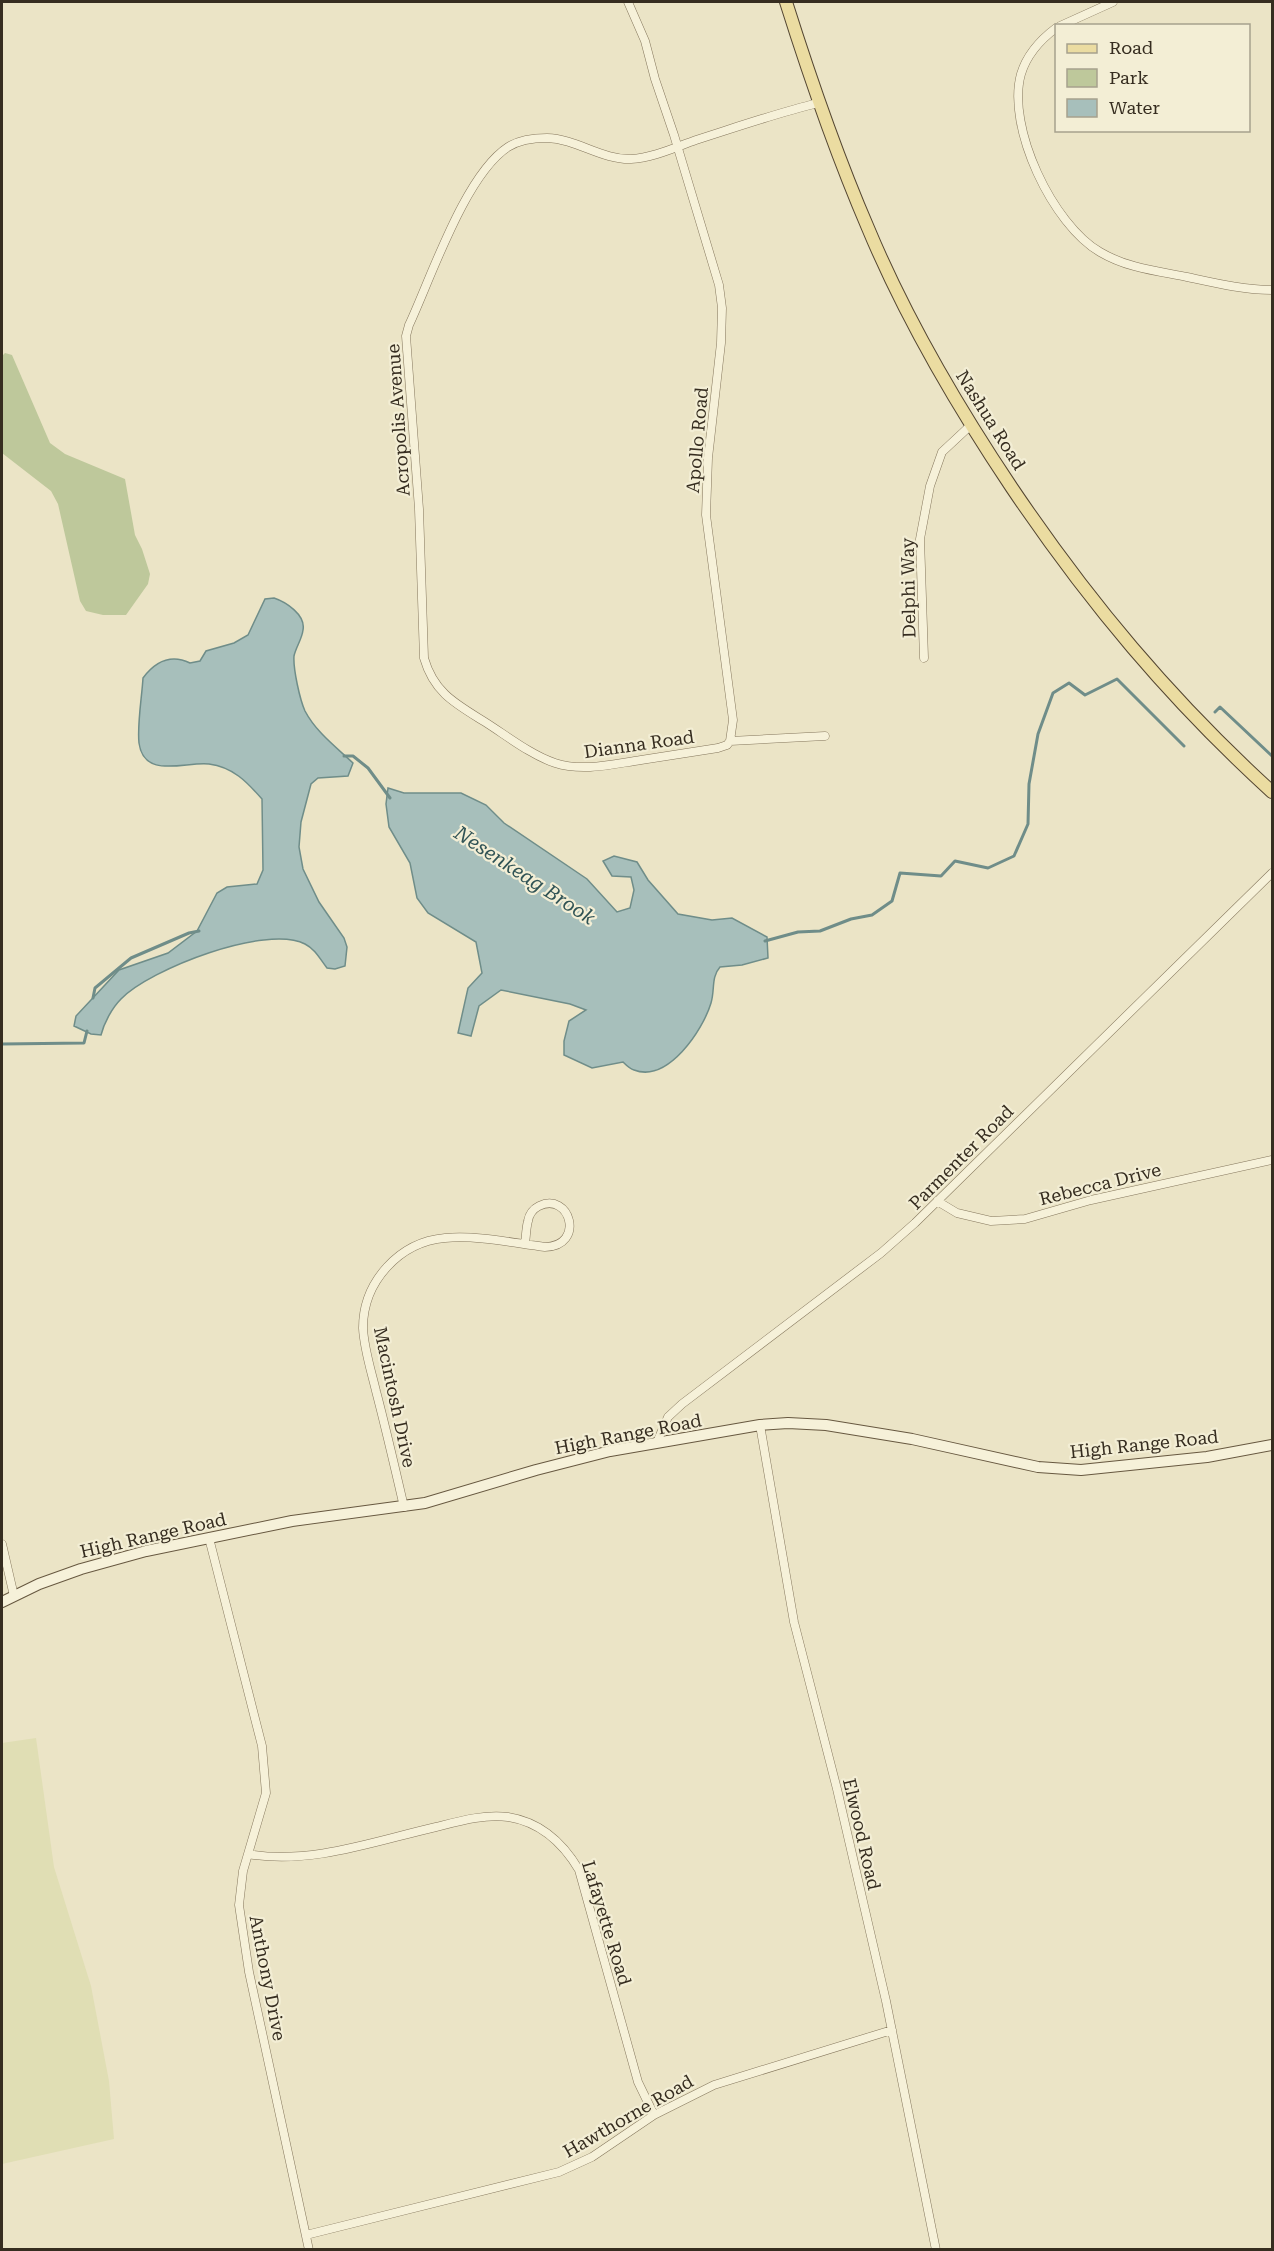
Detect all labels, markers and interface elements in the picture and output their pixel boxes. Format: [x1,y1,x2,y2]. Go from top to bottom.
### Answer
legend [1055,24,1250,132]
text: Road [1109,37,1154,58]
text: Park [1109,67,1149,88]
text: Water [1109,97,1160,118]
street label: Acropolis Avenue [382,343,414,497]
street label: Nashua Road [952,366,1030,474]
street label: Apollo Road [682,386,712,494]
street label: Delphi Way [897,537,919,638]
street label: Dianna Road [582,726,696,762]
water label: Nesenkeag Brook [449,820,600,930]
street label: Parmenter Road [905,1100,1018,1213]
street label: Rebecca Drive [1037,1159,1163,1209]
street label: Macintosh Drive [370,1325,420,1469]
street label: High Range Road [553,1409,704,1459]
street label: High Range Road [1069,1426,1220,1462]
street label: High Range Road [78,1508,229,1562]
street label: Elwood Road [839,1776,885,1892]
street label: Lafayette Road [578,1858,636,1988]
street label: Anthony Drive [246,1914,290,2043]
street label: Hawthorne Road [559,2070,697,2162]

